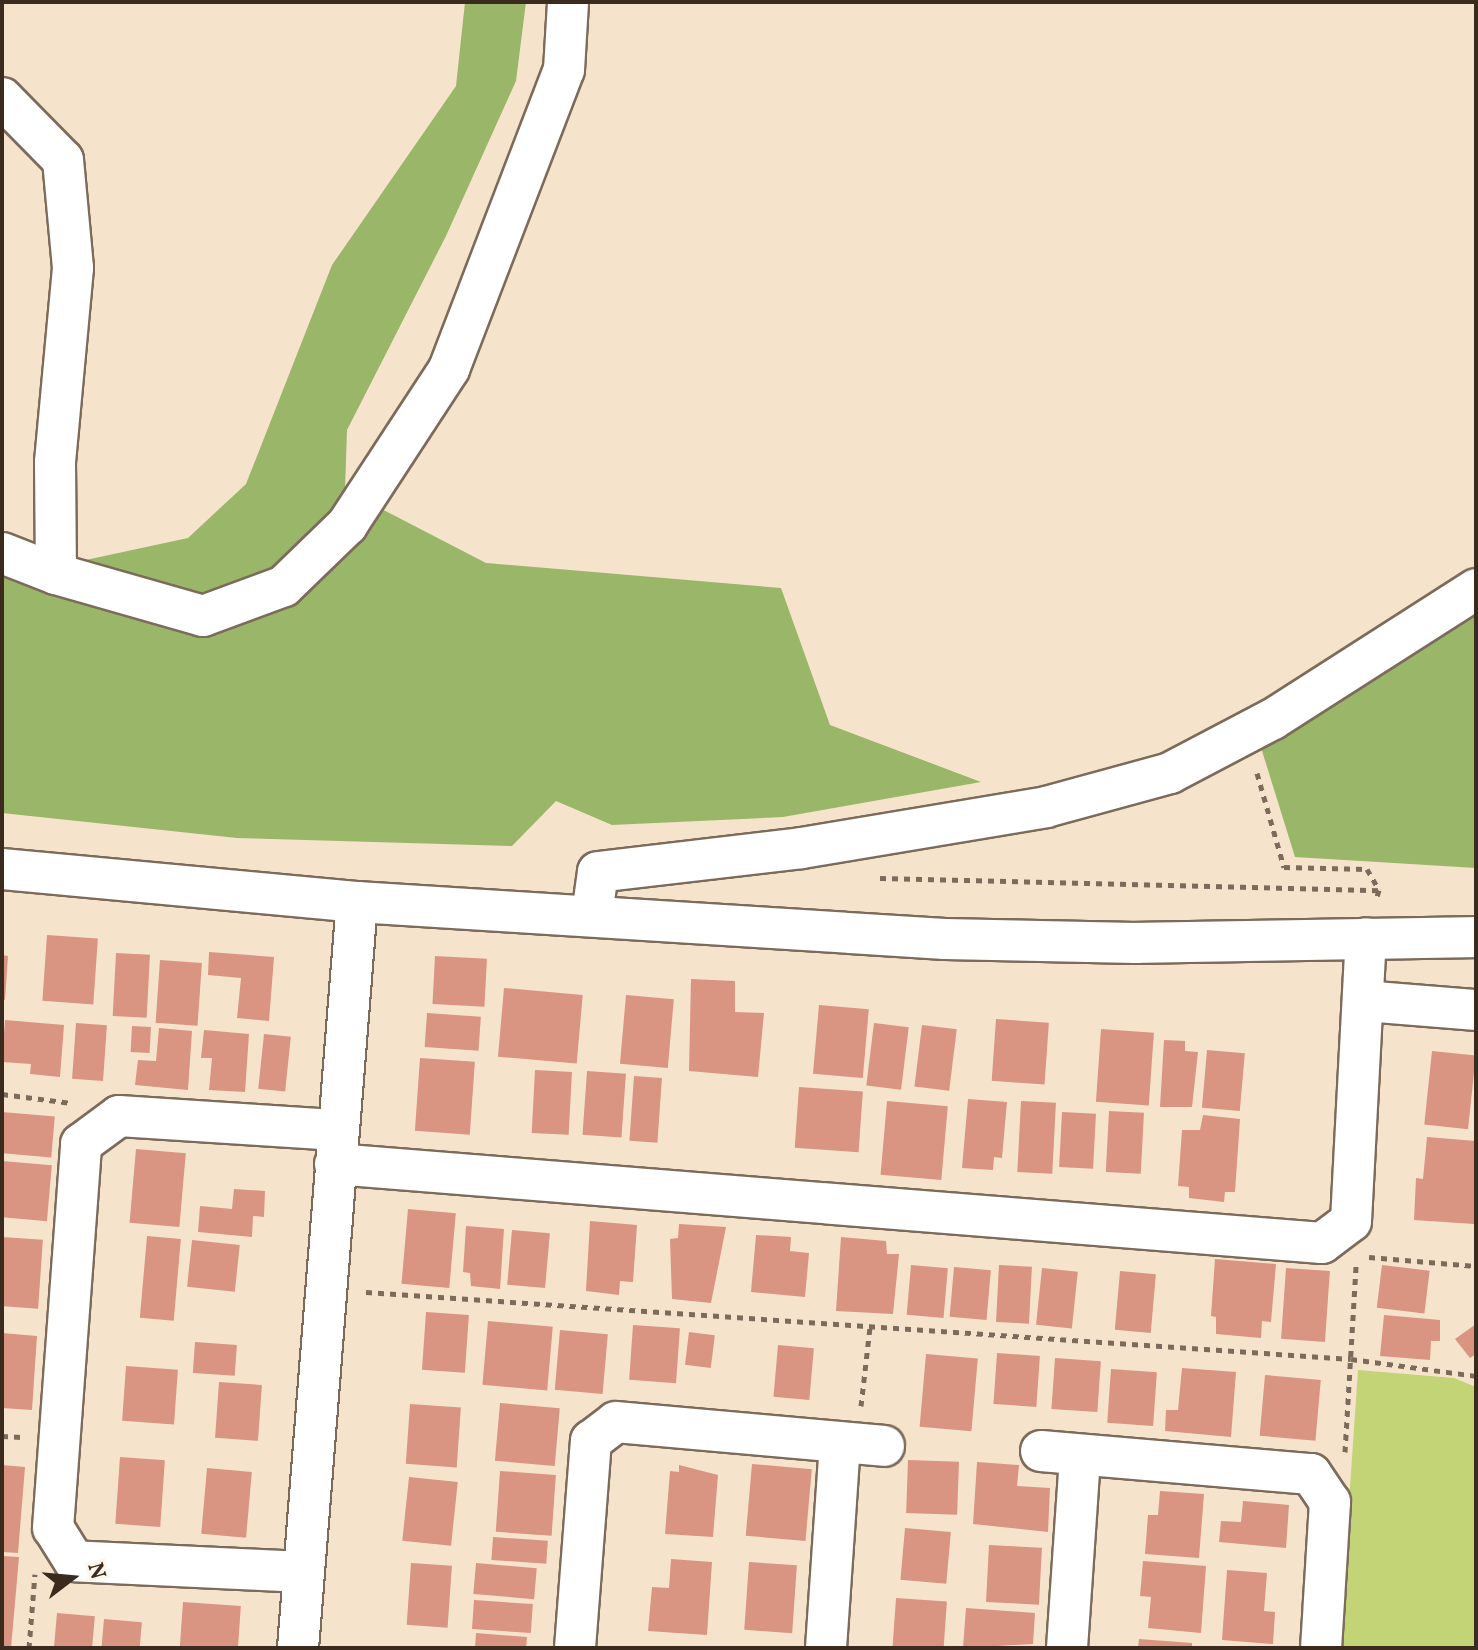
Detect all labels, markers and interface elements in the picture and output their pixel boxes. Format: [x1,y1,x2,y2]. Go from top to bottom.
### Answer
north arrow [32,1538,112,1618]
text: N [78,1559,113,1583]

